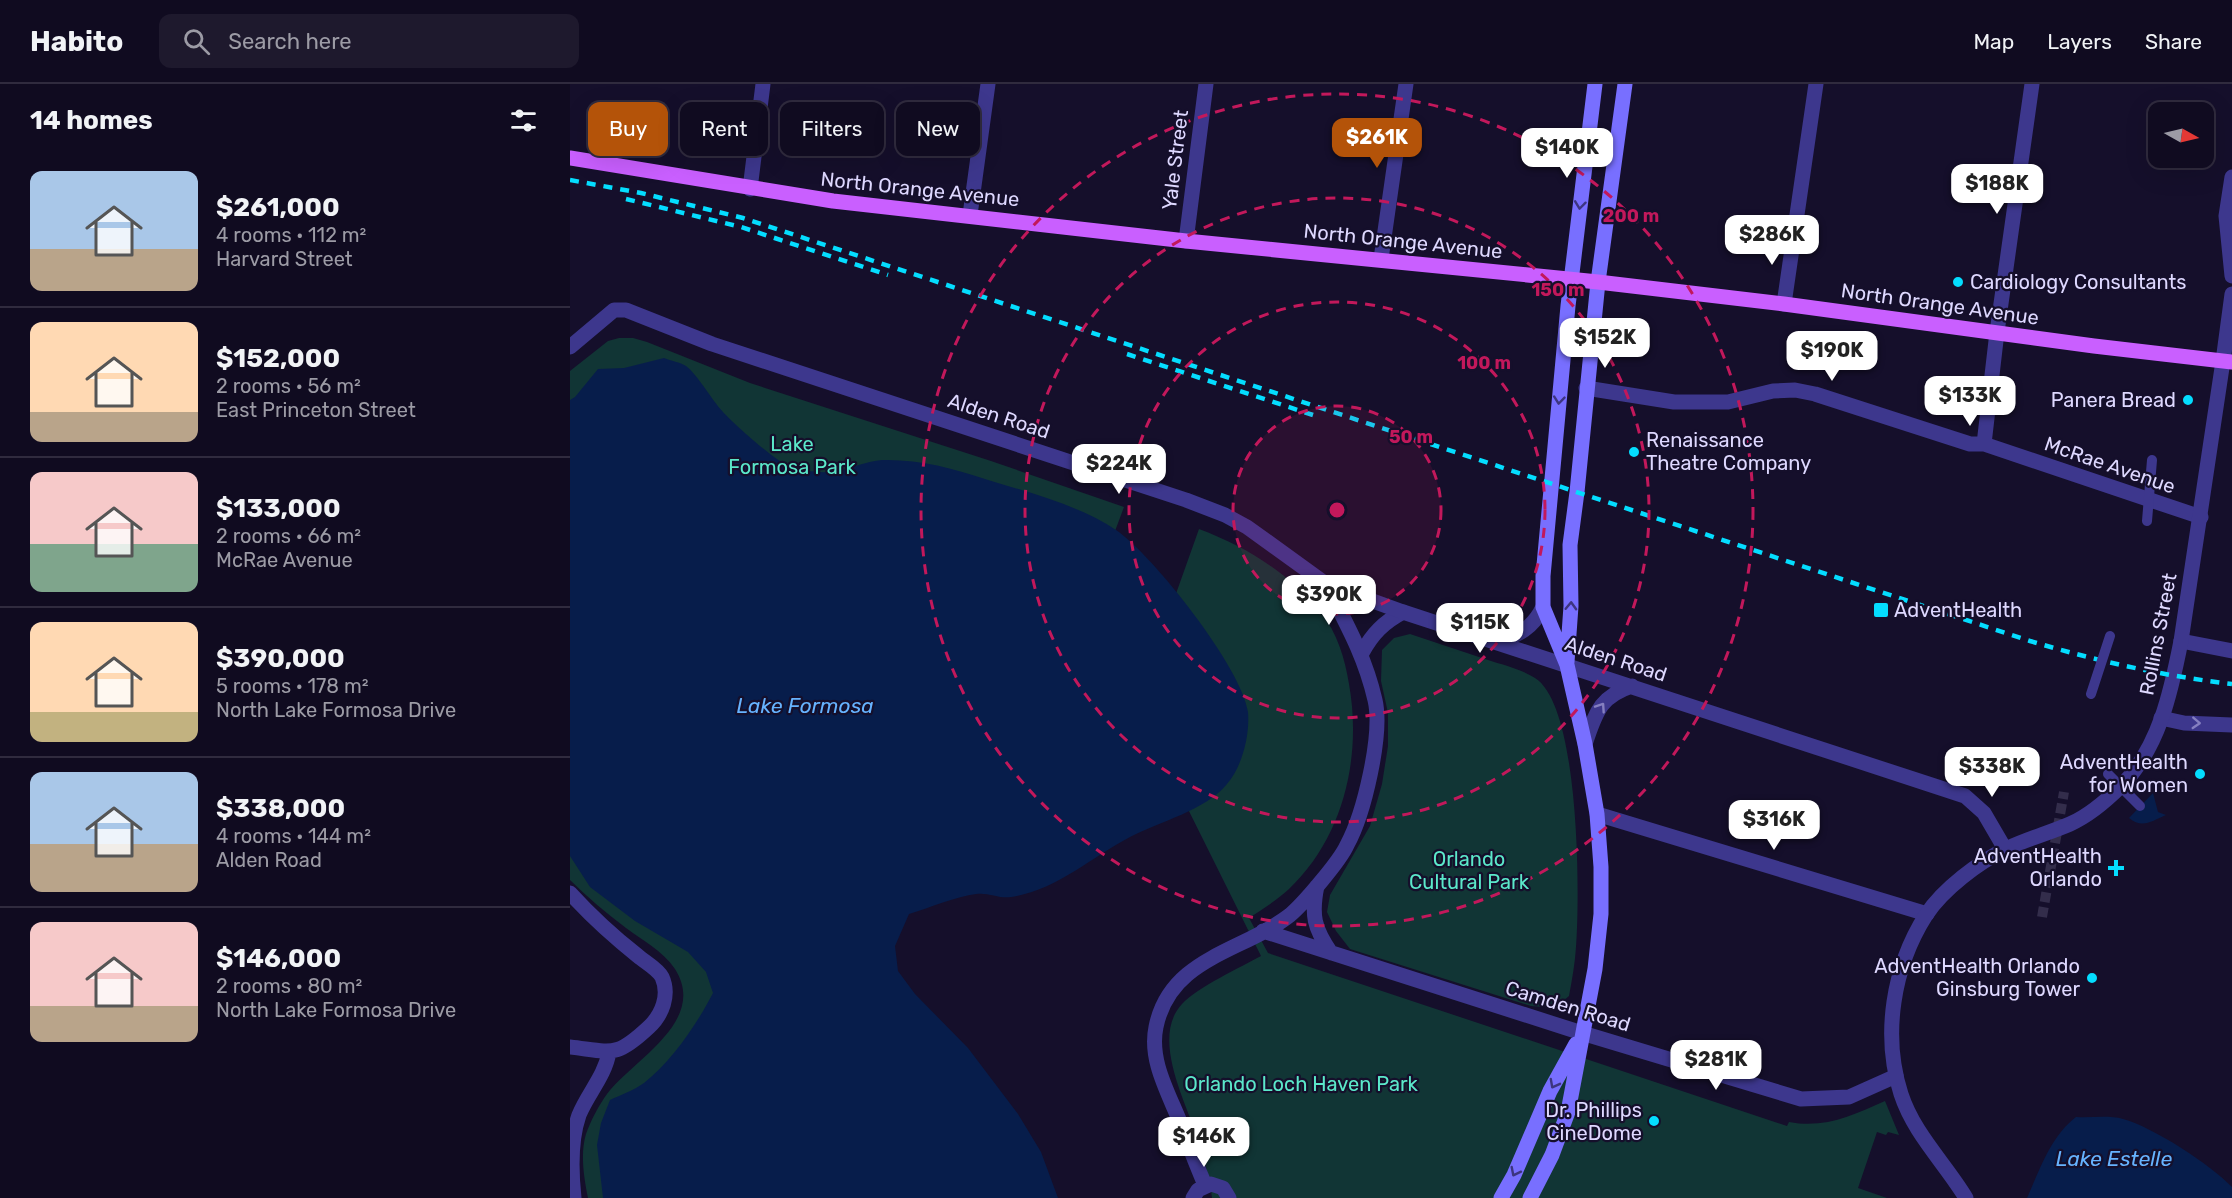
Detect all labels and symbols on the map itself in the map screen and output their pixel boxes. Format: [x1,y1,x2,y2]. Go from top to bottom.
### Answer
north arrow [2148,102,2214,168]
street label: Yale Street [1157,108,1193,211]
pin: $261K [1335,118,1419,169]
pin: $140K [1525,128,1609,179]
pin: $188K [1955,164,2039,215]
street label: North Orange Avenue [820,167,1020,211]
one-way arrow [1575,200,1587,209]
text: 200 m [1603,205,1659,227]
pin: $286K [1730,215,1814,266]
street label: North Orange Avenue [1303,219,1503,263]
place label: Cardiology Consultants [1970,270,2187,294]
marker: Cardiology Consultants [1951,275,1965,289]
street label: North Orange Avenue [1840,278,2040,330]
text: 150 m [1531,279,1585,301]
pin: $152K [1563,318,1647,369]
pin: $190K [1790,331,1874,382]
text: 100 m [1457,352,1511,374]
pin: $133K [1928,376,2012,427]
street label: Alden Road [945,388,1053,444]
place label: Panera Bread [2051,388,2176,412]
marker: Panera Bread [2181,393,2195,407]
one-way arrow [1553,395,1566,404]
text: 50 m [1389,426,1433,448]
place label: Renaissance Theatre Company [1646,428,1811,475]
street label: McRae Avenue [2041,431,2179,499]
park label: Lake Formosa Park [728,432,856,479]
pin: $224K [1077,444,1161,495]
marker: Renaissance Theatre Company [1627,445,1641,459]
centre of rings [1327,500,1347,520]
street label: Rollins Street [2134,571,2182,697]
pin: $390K [1287,575,1371,626]
place label: AdventHealth [1894,598,2022,622]
marker: AdventHealth [1872,601,1890,619]
one-way arrow [1564,602,1577,611]
pin: $115K [1438,603,1522,654]
street label: Alden Road [1562,631,1670,687]
water label: Lake Formosa [736,693,874,718]
one-way arrow [1593,703,1604,714]
one-way arrow [2192,717,2201,730]
pin: $338K [1950,747,2034,798]
place label: AdventHealth for Women [2060,750,2188,797]
marker: AdventHealth for Women [2193,767,2207,781]
pin: $316K [1732,800,1816,851]
place label: AdventHealth Orlando [1974,844,2102,891]
park label: Orlando Cultural Park [1409,847,1530,894]
marker: AdventHealth Orlando [2107,859,2125,877]
place label: AdventHealth Orlando Ginsburg Tower [1874,954,2080,1001]
marker: AdventHealth Orlando Ginsburg Tower [2085,971,2099,985]
street label: Camden Road [1502,976,1634,1036]
pin: $281K [1674,1040,1758,1091]
park label: Orlando Loch Haven Park [1184,1072,1419,1096]
one-way arrow [1550,1078,1561,1089]
place label: Dr. Phillips CineDome [1545,1098,1642,1145]
marker: Dr. Phillips CineDome [1647,1114,1661,1128]
pin: $146K [1162,1117,1246,1168]
water label: Lake Estelle [2056,1146,2172,1171]
one-way arrow [1511,1165,1523,1176]

